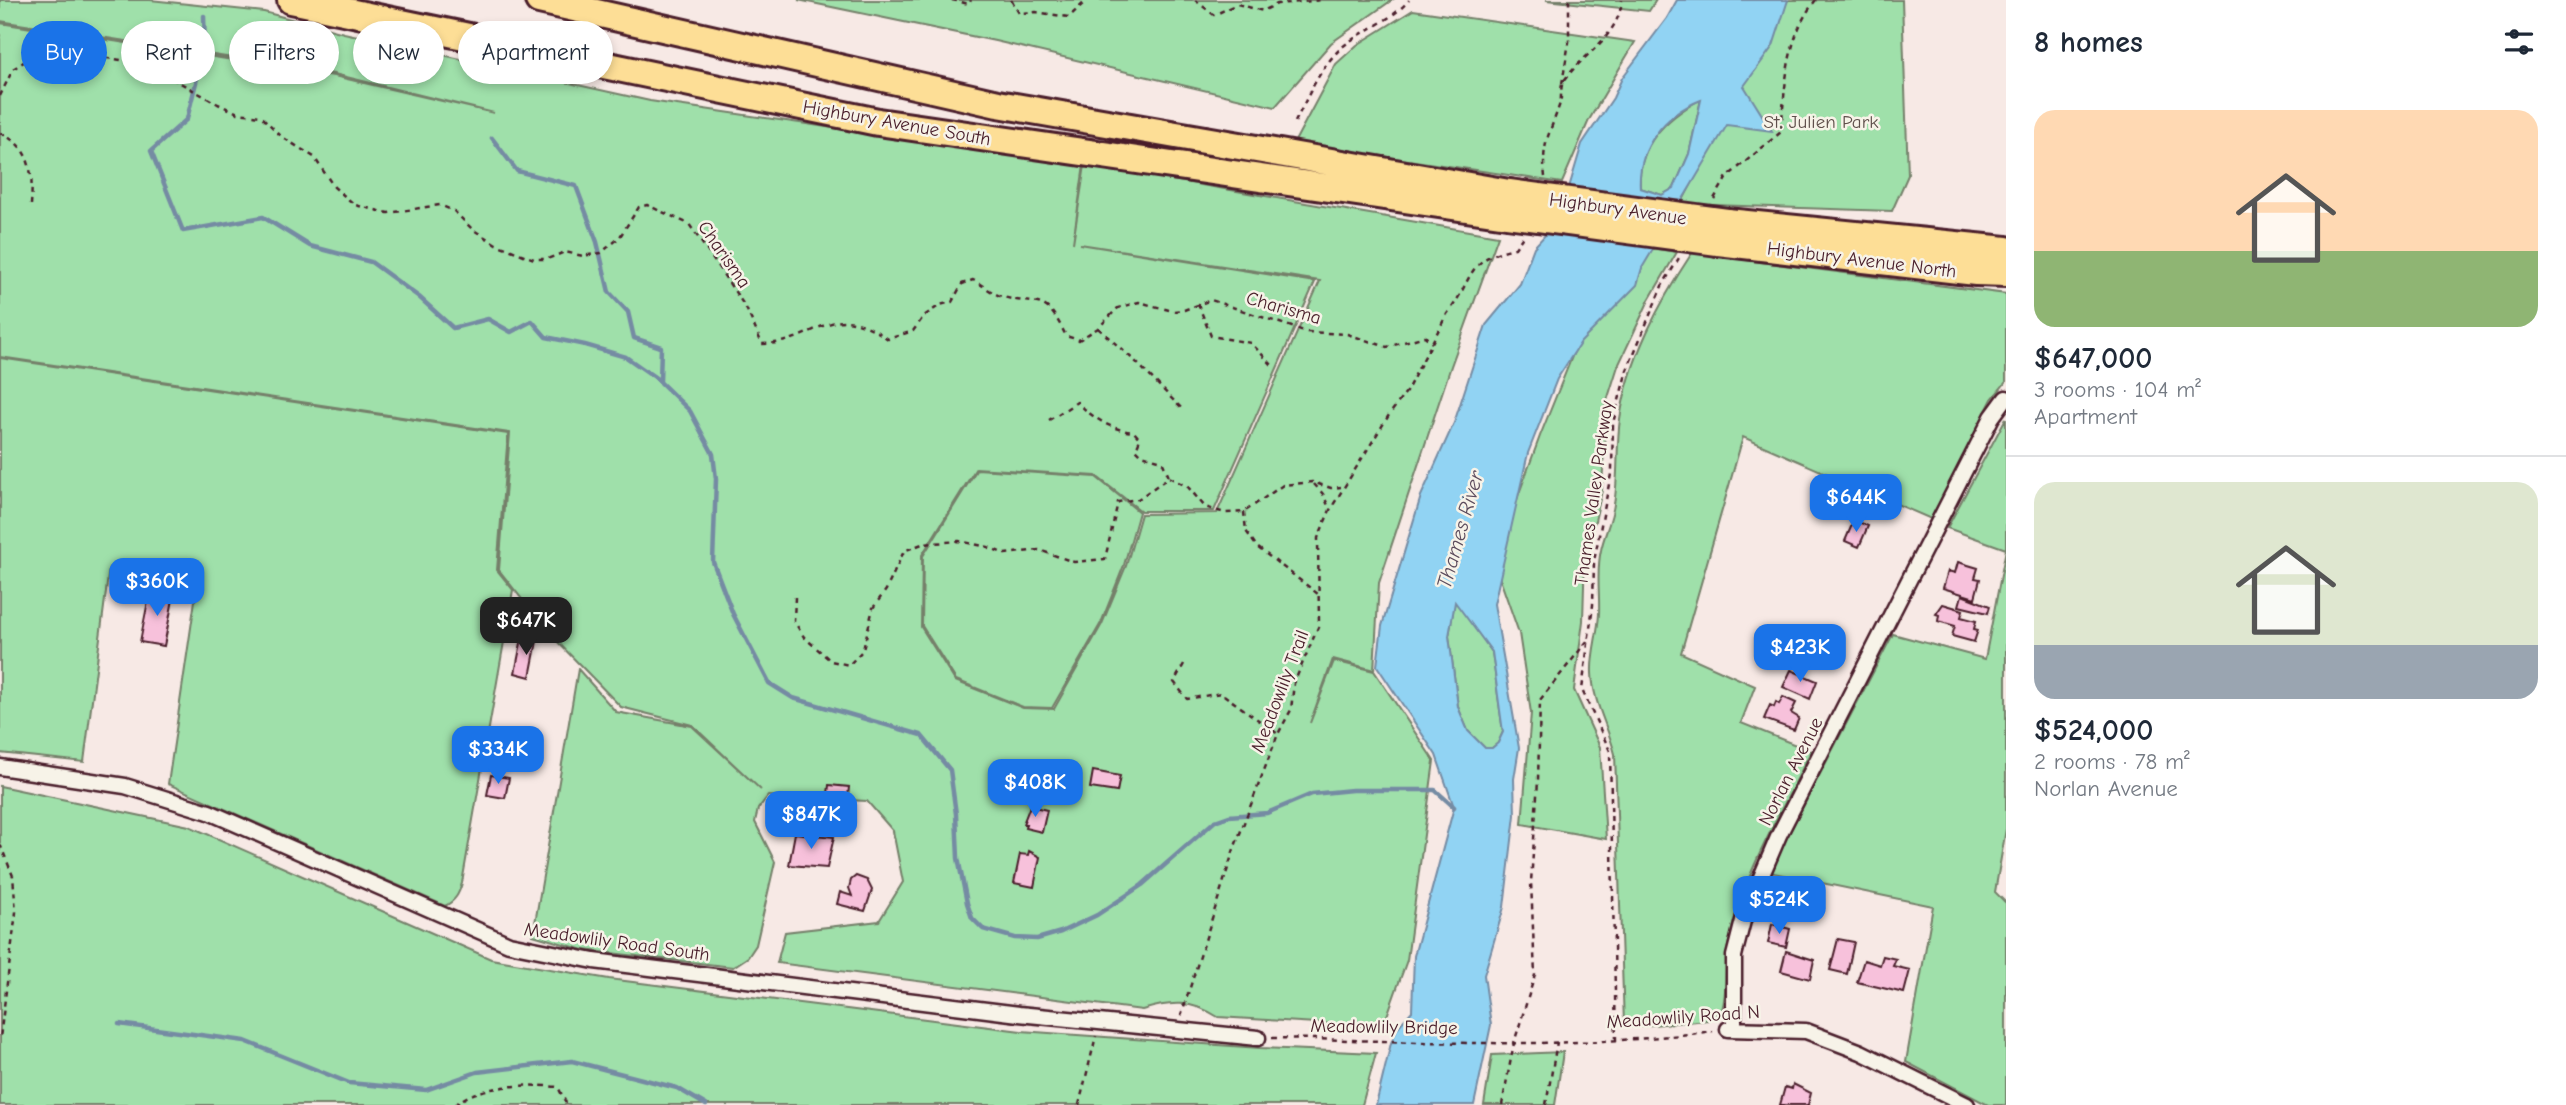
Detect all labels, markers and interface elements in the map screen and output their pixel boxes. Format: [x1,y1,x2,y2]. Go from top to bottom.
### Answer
chip: Buy [21,21,107,84]
chip: Rent [121,21,215,84]
chip: Filters [229,21,339,84]
chip: New [353,21,444,84]
chip: Apartment [458,21,613,84]
icon: filters [2500,23,2538,61]
text: 8 homes [2034,25,2143,60]
street label: Highbury Avenue South [801,96,993,150]
park label: St. Julien Park [1764,111,1879,133]
icon: home [2223,155,2349,281]
street label: Highbury Avenue [1548,188,1688,230]
street label: Charisma [693,217,755,292]
street label: Highbury Avenue North [1766,237,1958,283]
street label: Charisma [1244,287,1324,329]
text: $647,000 [2034,341,2153,376]
text: 3 rooms · 104 m² [2034,376,2201,403]
street label: Thames Valley Parkway [1570,399,1618,587]
text: Apartment [2034,403,2137,430]
water label: Thames River [1432,467,1489,592]
pin: $644K [1807,475,1905,534]
text: $644K [1826,483,1886,510]
icon: home [2223,527,2349,653]
pin: $360K [108,558,206,618]
text: $360K [125,567,189,594]
pin: $647K [477,598,575,657]
text: $647K [496,606,556,633]
pin: $423K [1751,624,1849,684]
street label: Meadowlily Trail [1246,627,1313,756]
text: $423K [1770,633,1830,660]
text: $524,000 [2034,713,2153,748]
street label: Norlan Avenue [1754,714,1828,829]
pin: $334K [449,726,547,786]
text: $334K [468,735,528,762]
text: 2 rooms · 78 m² [2034,748,2190,775]
pin: $408K [986,760,1084,819]
text: $408K [1004,768,1066,795]
text: Norlan Avenue [2034,775,2178,802]
pin: $847K [762,792,860,851]
text: $847K [781,800,841,827]
pin: $524K [1730,876,1828,936]
text: $524K [1749,885,1809,912]
street label: Meadowlily Road South [523,918,711,966]
street label: Meadowlily Road N [1606,1001,1761,1033]
street label: Meadowlily Bridge [1310,1015,1458,1039]

